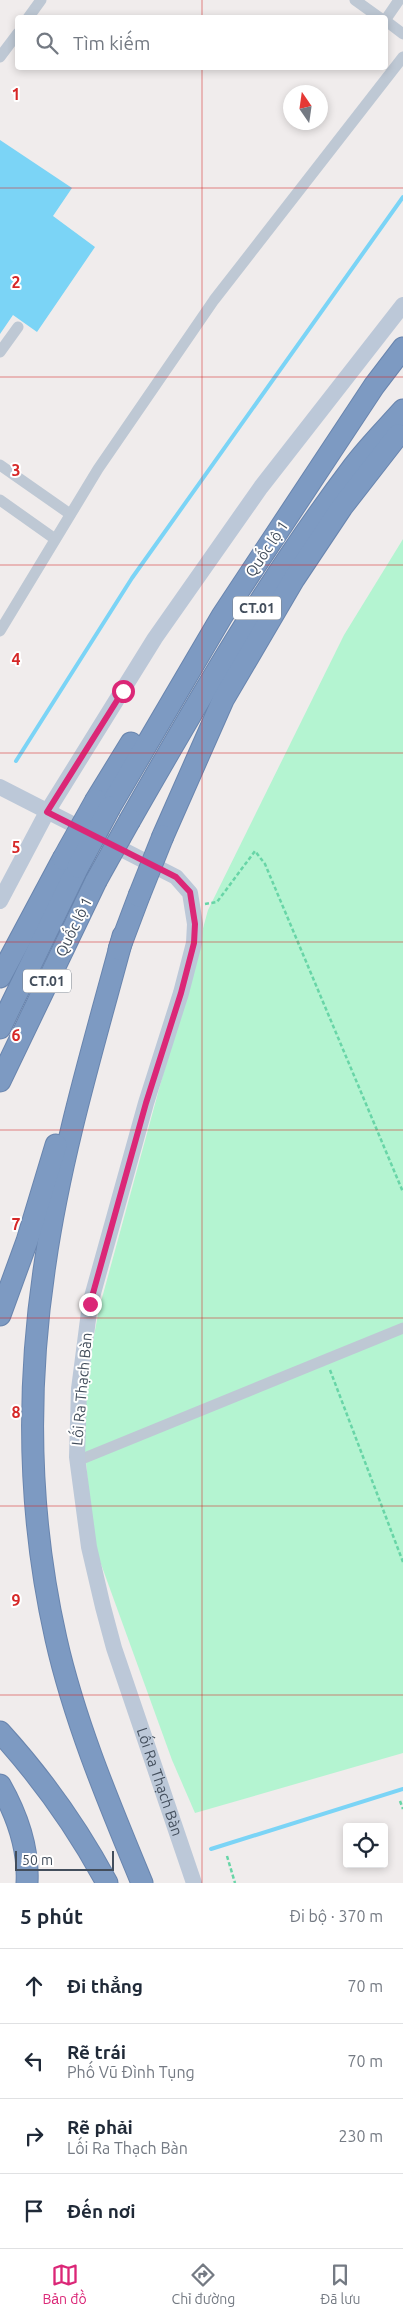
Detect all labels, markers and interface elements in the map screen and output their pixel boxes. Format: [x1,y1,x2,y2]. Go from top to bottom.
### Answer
search box [15,15,388,70]
icon: search [33,29,61,57]
text: Tìm kiếm [73,32,150,54]
text: 1 [11,85,21,103]
north arrow [283,85,328,130]
text: 2 [11,273,21,291]
text: 3 [11,461,21,479]
street label: Quốc lộ 1 [240,516,292,580]
road number: CT.01 [233,596,281,620]
text: 4 [11,650,21,668]
route start [112,680,135,703]
text: 5 [11,838,21,856]
street label: Quốc lộ 1 [50,894,95,959]
road number: CT.01 [23,969,71,992]
text: 6 [11,1026,21,1044]
text: 7 [11,1215,21,1233]
route end [79,1293,102,1316]
street label: Lối Ra Thạch Bàn [66,1332,95,1446]
text: 8 [11,1403,21,1421]
text: 9 [11,1591,21,1609]
street label: Lối Ra Thạch Bàn [134,1725,186,1838]
map controls [343,1823,388,1868]
button: locate [343,1823,388,1868]
scale bar [15,1848,114,1871]
text: 50 m [22,1852,53,1868]
text: 5 phút [20,1904,83,1928]
text: Đi bộ · 370 m [289,1907,383,1925]
icon: ahead [20,1972,48,2000]
text: Đi thẳng [67,1975,143,1997]
text: 70 m [347,1977,383,1995]
text: Rẽ trái [67,2041,126,2063]
icon: left [20,2047,48,2075]
text: 70 m [347,2052,383,2070]
text: Phố Vũ Đình Tụng [67,2063,195,2081]
text: Rẽ phải [67,2116,133,2138]
icon: right [20,2122,48,2150]
text: 230 m [338,2127,383,2145]
text: Lối Ra Thạch Bàn [67,2139,188,2157]
icon: arrive [20,2197,48,2225]
text: Đến nơi [67,2200,136,2222]
tab: Bản đồ [42,2261,87,2307]
tab: Chỉ đường [172,2261,235,2307]
tab: Đã lưu [320,2261,361,2307]

